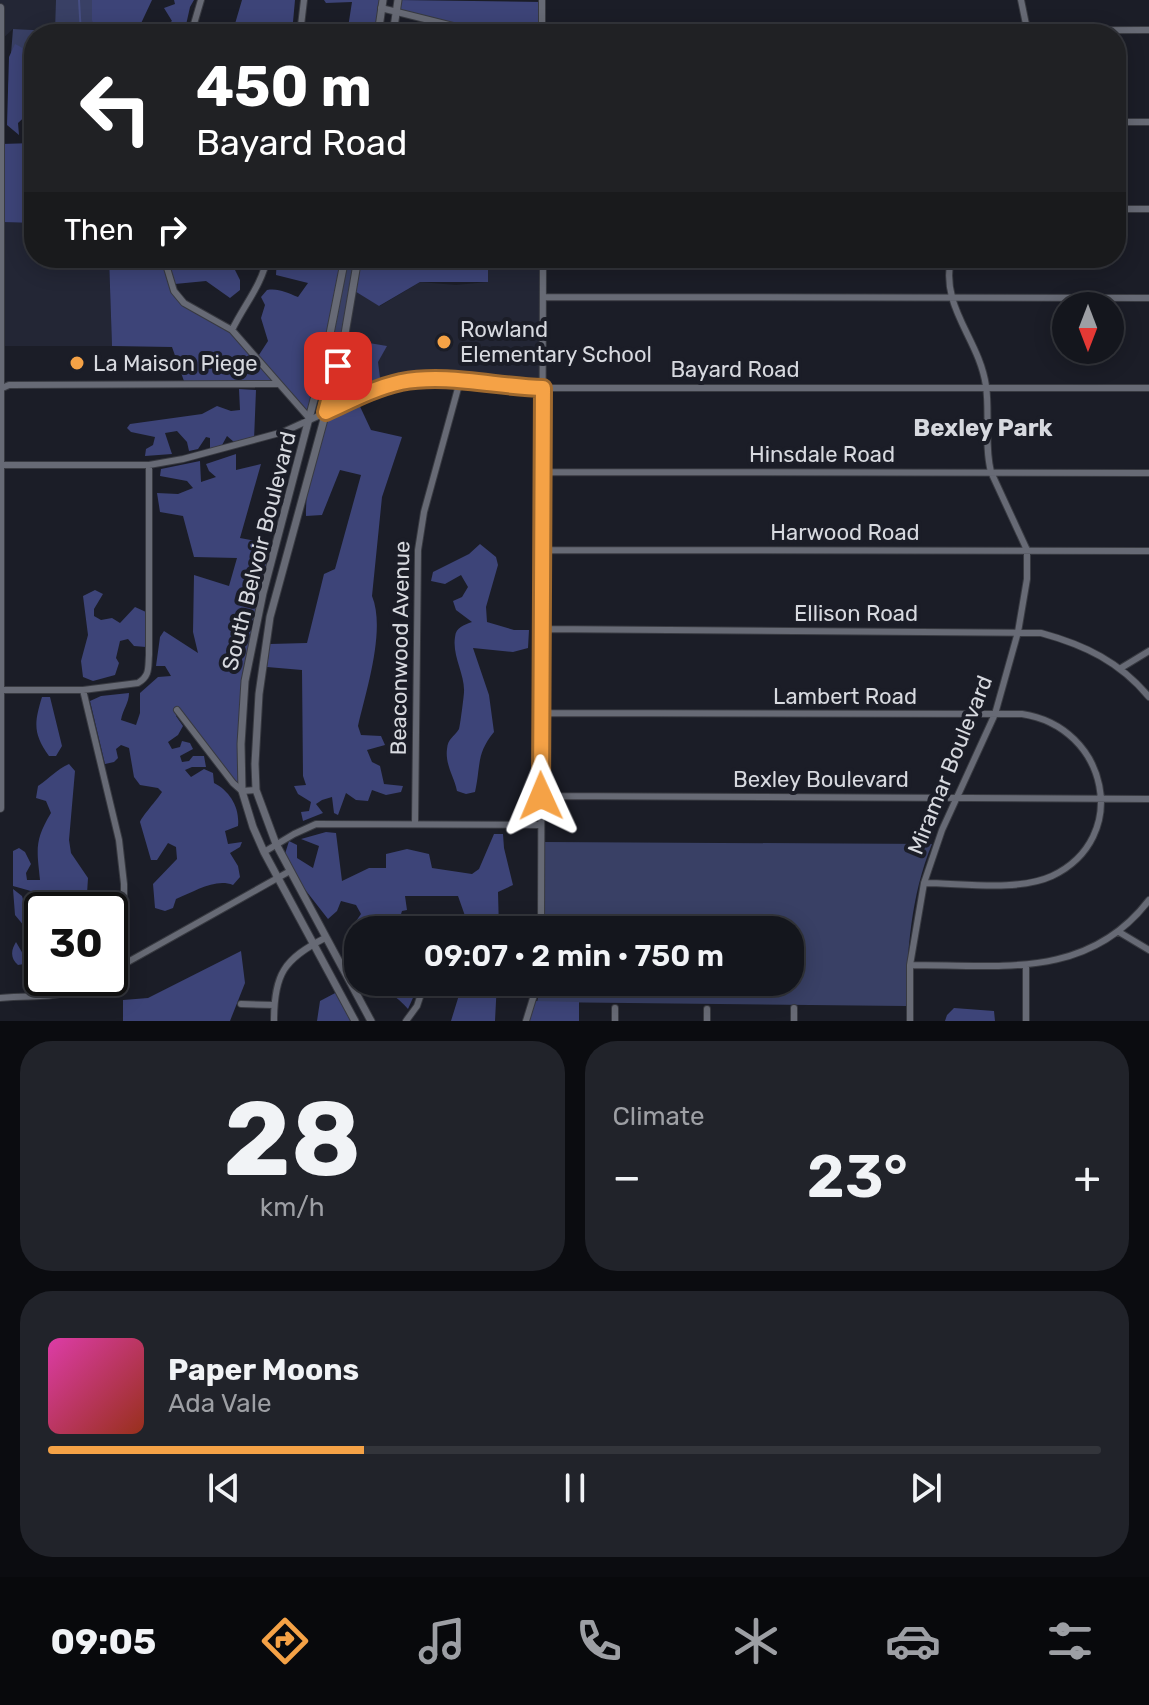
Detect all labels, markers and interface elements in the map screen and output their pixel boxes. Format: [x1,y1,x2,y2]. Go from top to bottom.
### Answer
text: 450 m [196,54,372,120]
icon: left [64,56,168,160]
text: Bayard Road [196,121,407,164]
icon: right [150,208,194,252]
text: Then [64,212,134,248]
north arrow [1052,292,1124,364]
map controls [1052,292,1124,364]
place label: Rowland Elementary School [460,316,652,368]
pin [304,332,372,400]
marker: Rowland Elementary School [435,333,453,351]
icon: arrive [316,344,360,388]
place label: La Maison Piege [93,350,258,377]
marker: La Maison Piege [68,354,86,372]
street label: Bayard Road [670,356,800,383]
district label: Bexley Park [913,414,1053,442]
street label: South Belvoir Boulevard [216,429,302,673]
street label: Hinsdale Road [749,441,895,468]
street label: Harwood Road [770,519,920,546]
street label: Beaconwood Avenue [385,540,415,756]
street label: Ellison Road [794,600,918,627]
street label: Miramar Boulevard [902,671,998,859]
street label: Lambert Road [773,683,917,710]
position arrow [499,754,583,838]
street label: Bexley Boulevard [733,766,909,793]
speed limit sign: 30 [24,892,128,996]
text: 09:07 · 2 min · 750 m [424,938,724,974]
text: 28 [223,1078,361,1201]
text: Climate [613,1101,705,1132]
text: 23° [807,1141,908,1212]
text: − [613,1151,641,1203]
text: + [1074,1151,1101,1203]
text: km/h [260,1192,325,1223]
text: Paper Moons [168,1352,359,1388]
text: Ada Vale [168,1388,272,1419]
icon: previous [202,1466,246,1510]
icon: pause [553,1466,597,1510]
icon: next [904,1466,948,1510]
icon: directions [257,1613,313,1669]
icon: music [414,1613,470,1669]
icon: phone [571,1613,627,1669]
icon: climate [728,1613,784,1669]
icon: car [885,1613,941,1669]
icon: filters [1042,1613,1098,1669]
text: 09:05 [51,1620,156,1663]

